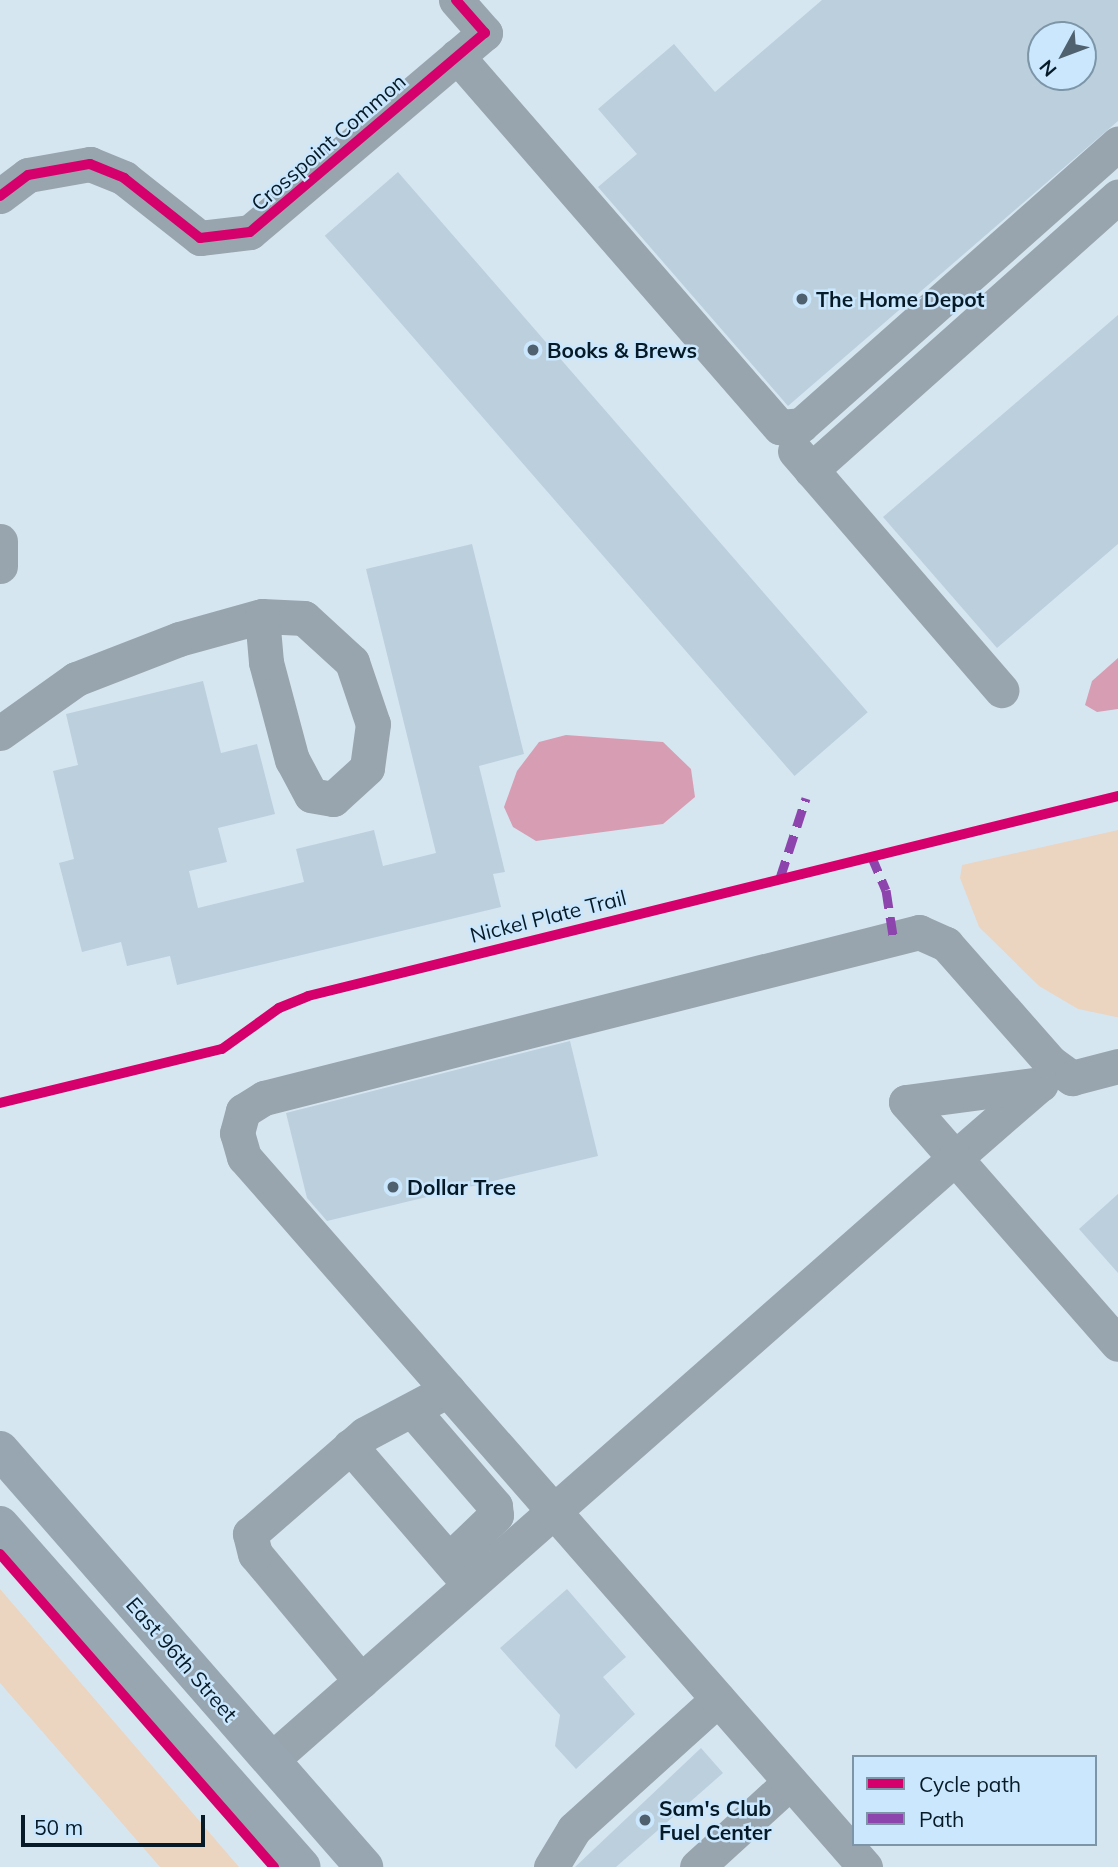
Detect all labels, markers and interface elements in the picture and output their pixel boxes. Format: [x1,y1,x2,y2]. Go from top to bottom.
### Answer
north arrow [1027,21,1097,91]
text: N [1034,55,1061,82]
street label: Crosspoint Common [246,68,410,216]
place label: The Home Depot [816,286,985,312]
marker: The Home Depot [794,291,810,307]
place label: Books & Brews [547,337,697,363]
marker: Books & Brews [525,342,541,358]
street label: Nickel Plate Trail [467,884,629,948]
place label: Dollar Tree [407,1174,516,1200]
marker: Dollar Tree [385,1179,401,1195]
street label: East 96th Street [121,1592,243,1726]
legend [852,1755,1097,1846]
text: Cycle path [919,1771,1021,1797]
place label: Sam's Club Fuel Center [659,1795,771,1845]
scale bar [24,1800,208,1844]
text: Path [919,1806,964,1832]
marker: Sam's Club Fuel Center [637,1812,653,1828]
text: 50 m [34,1814,83,1840]

